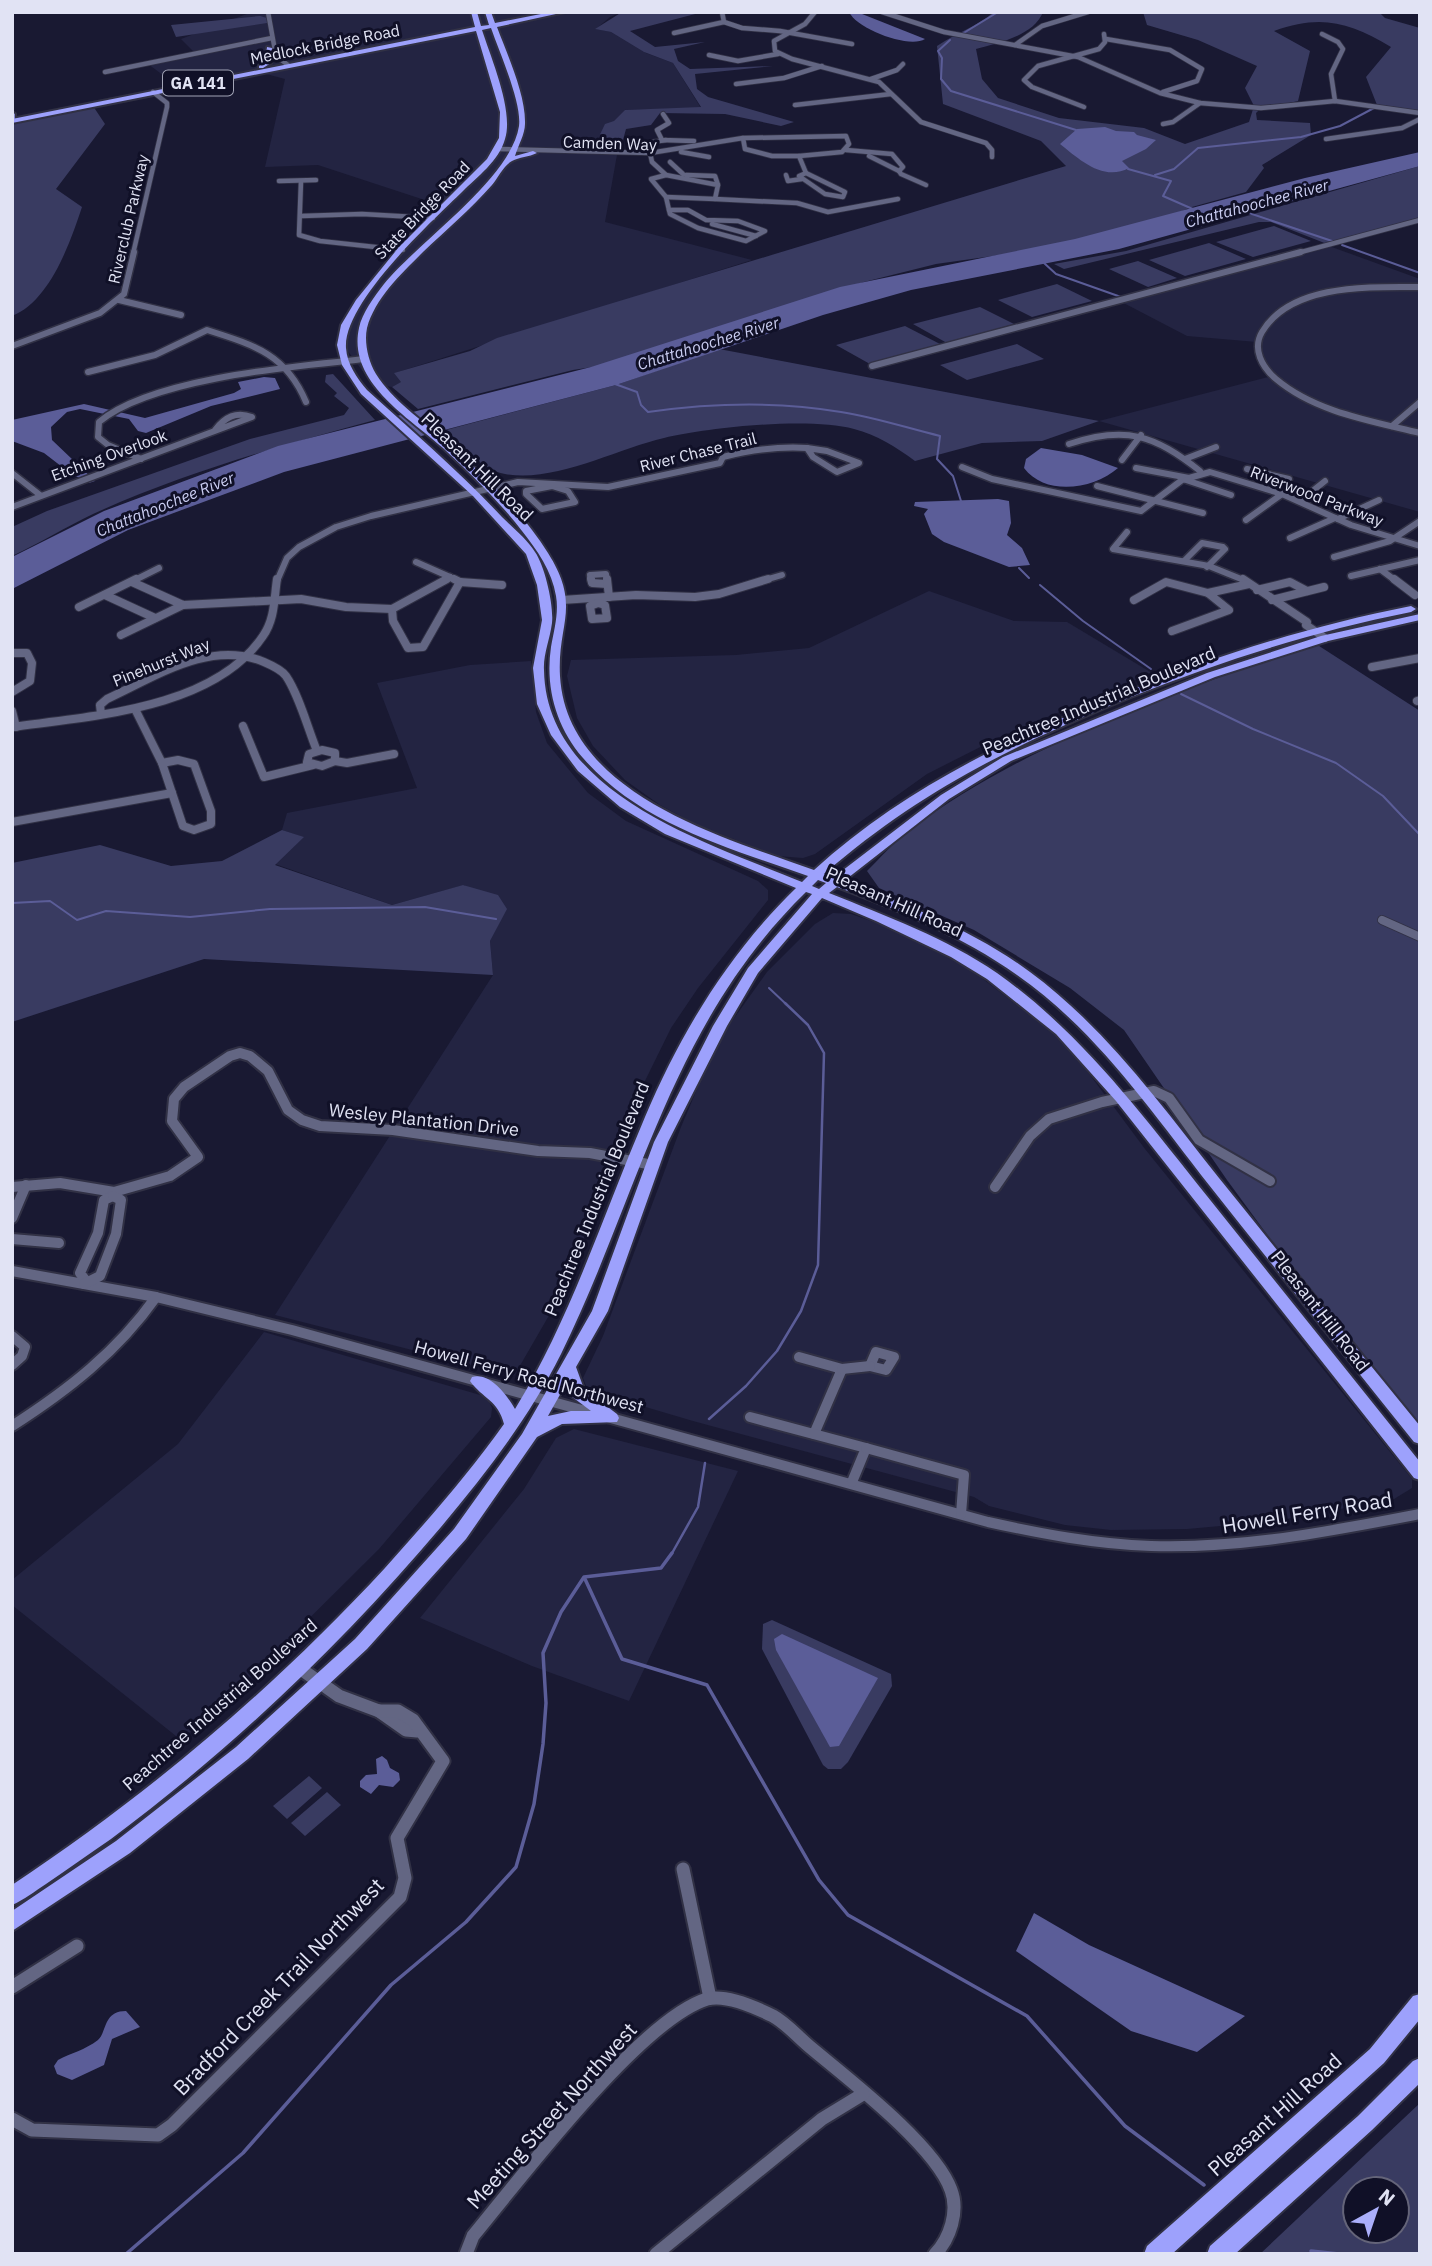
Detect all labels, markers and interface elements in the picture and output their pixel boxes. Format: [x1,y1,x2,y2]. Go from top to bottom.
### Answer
street label: Medlock Bridge Road [249,20,401,68]
road number: GA 141 [163,71,233,96]
street label: Camden Way [563,131,657,155]
street label: Riverclub Parkway [103,152,153,286]
street label: State Bridge Road [370,157,474,263]
water label: Chattahoochee River [1183,174,1332,232]
water label: Chattahoochee River [635,312,782,374]
street label: Pleasant Hill Road [416,407,538,526]
street label: Etching Overlook [48,425,170,485]
street label: River Chase Trail [638,428,758,476]
street label: Riverwood Parkway [1248,461,1386,531]
water label: Chattahoochee River [93,467,238,541]
street label: Pinehurst Way [109,633,213,691]
street label: Peachtree Industrial Boulevard [979,641,1219,760]
street label: Pleasant Hill Road [822,861,966,942]
street label: Peachtree Industrial Boulevard [539,1078,654,1319]
street label: Wesley Plantation Drive [328,1098,520,1141]
street label: Pleasant Hill Road [1266,1246,1375,1376]
street label: Howell Ferry Road Northwest [412,1335,646,1418]
street label: Howell Ferry Road [1220,1485,1394,1539]
street label: Peachtree Industrial Boulevard [117,1614,322,1796]
street label: Bradford Creek Trail Northwest [167,1872,390,2101]
street label: Meeting Street Northwest [460,2016,643,2215]
street label: Pleasant Hill Road [1201,2046,1347,2182]
north arrow [1341,2175,1411,2245]
text: N [1374,2183,1400,2211]

